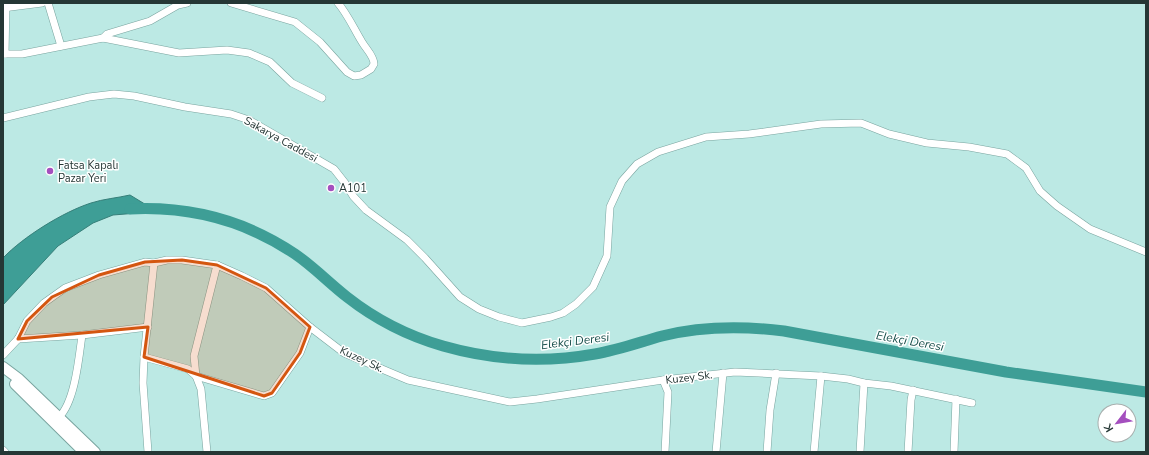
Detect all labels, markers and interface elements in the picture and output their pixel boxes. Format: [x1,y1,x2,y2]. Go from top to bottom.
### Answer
street label: Sakarya Caddesi [241,113,320,166]
place label: Fatsa Kapalı Pazar Yeri [58,158,118,186]
marker: Fatsa Kapalı Pazar Yeri [45,166,55,176]
place label: A101 [339,181,367,196]
marker: A101 [326,183,336,193]
water label: Elekçi Deresi [875,327,945,355]
water label: Elekçi Deresi [540,329,610,353]
street label: Kuzey Sk. [337,343,386,376]
street label: Kuzey Sk. [665,367,713,388]
north arrow [1097,403,1137,443]
text: K [1100,420,1117,435]

